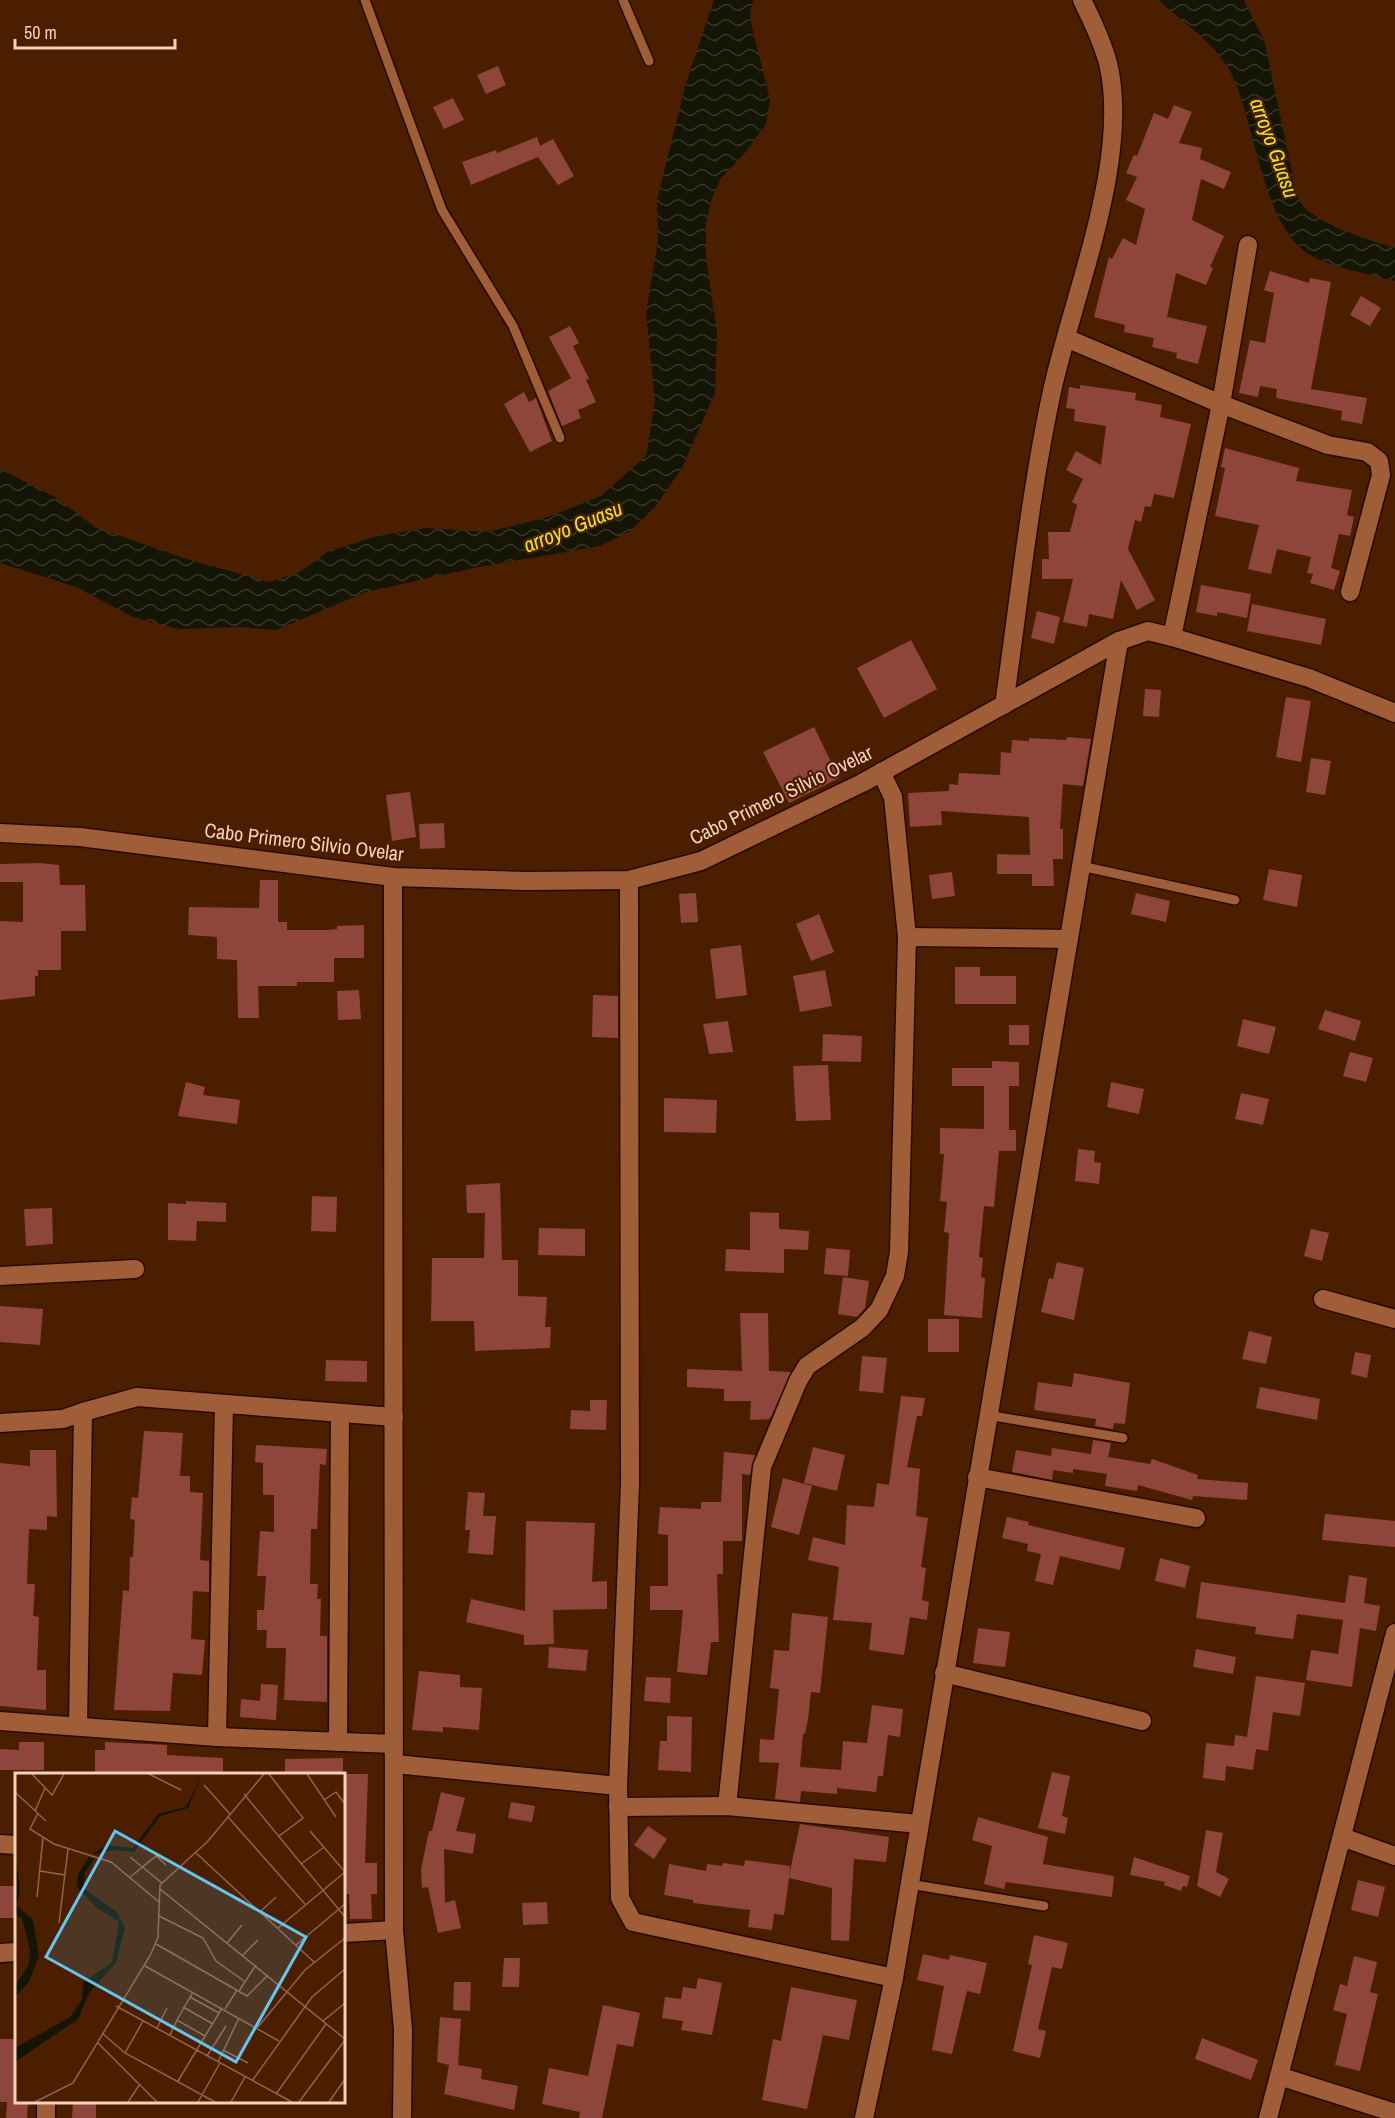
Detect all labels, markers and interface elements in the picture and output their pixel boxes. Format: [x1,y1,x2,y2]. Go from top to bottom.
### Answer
scale bar [15,12,176,50]
text: 50 m [24,20,57,45]
water label: arroyo Guasu [1243,94,1306,202]
water label: arroyo Guasu [519,493,627,560]
street label: Cabo Primero Silvio Ovelar [685,738,877,851]
street label: Cabo Primero Silvio Ovelar [203,816,406,867]
inset map [15,1773,345,2103]

